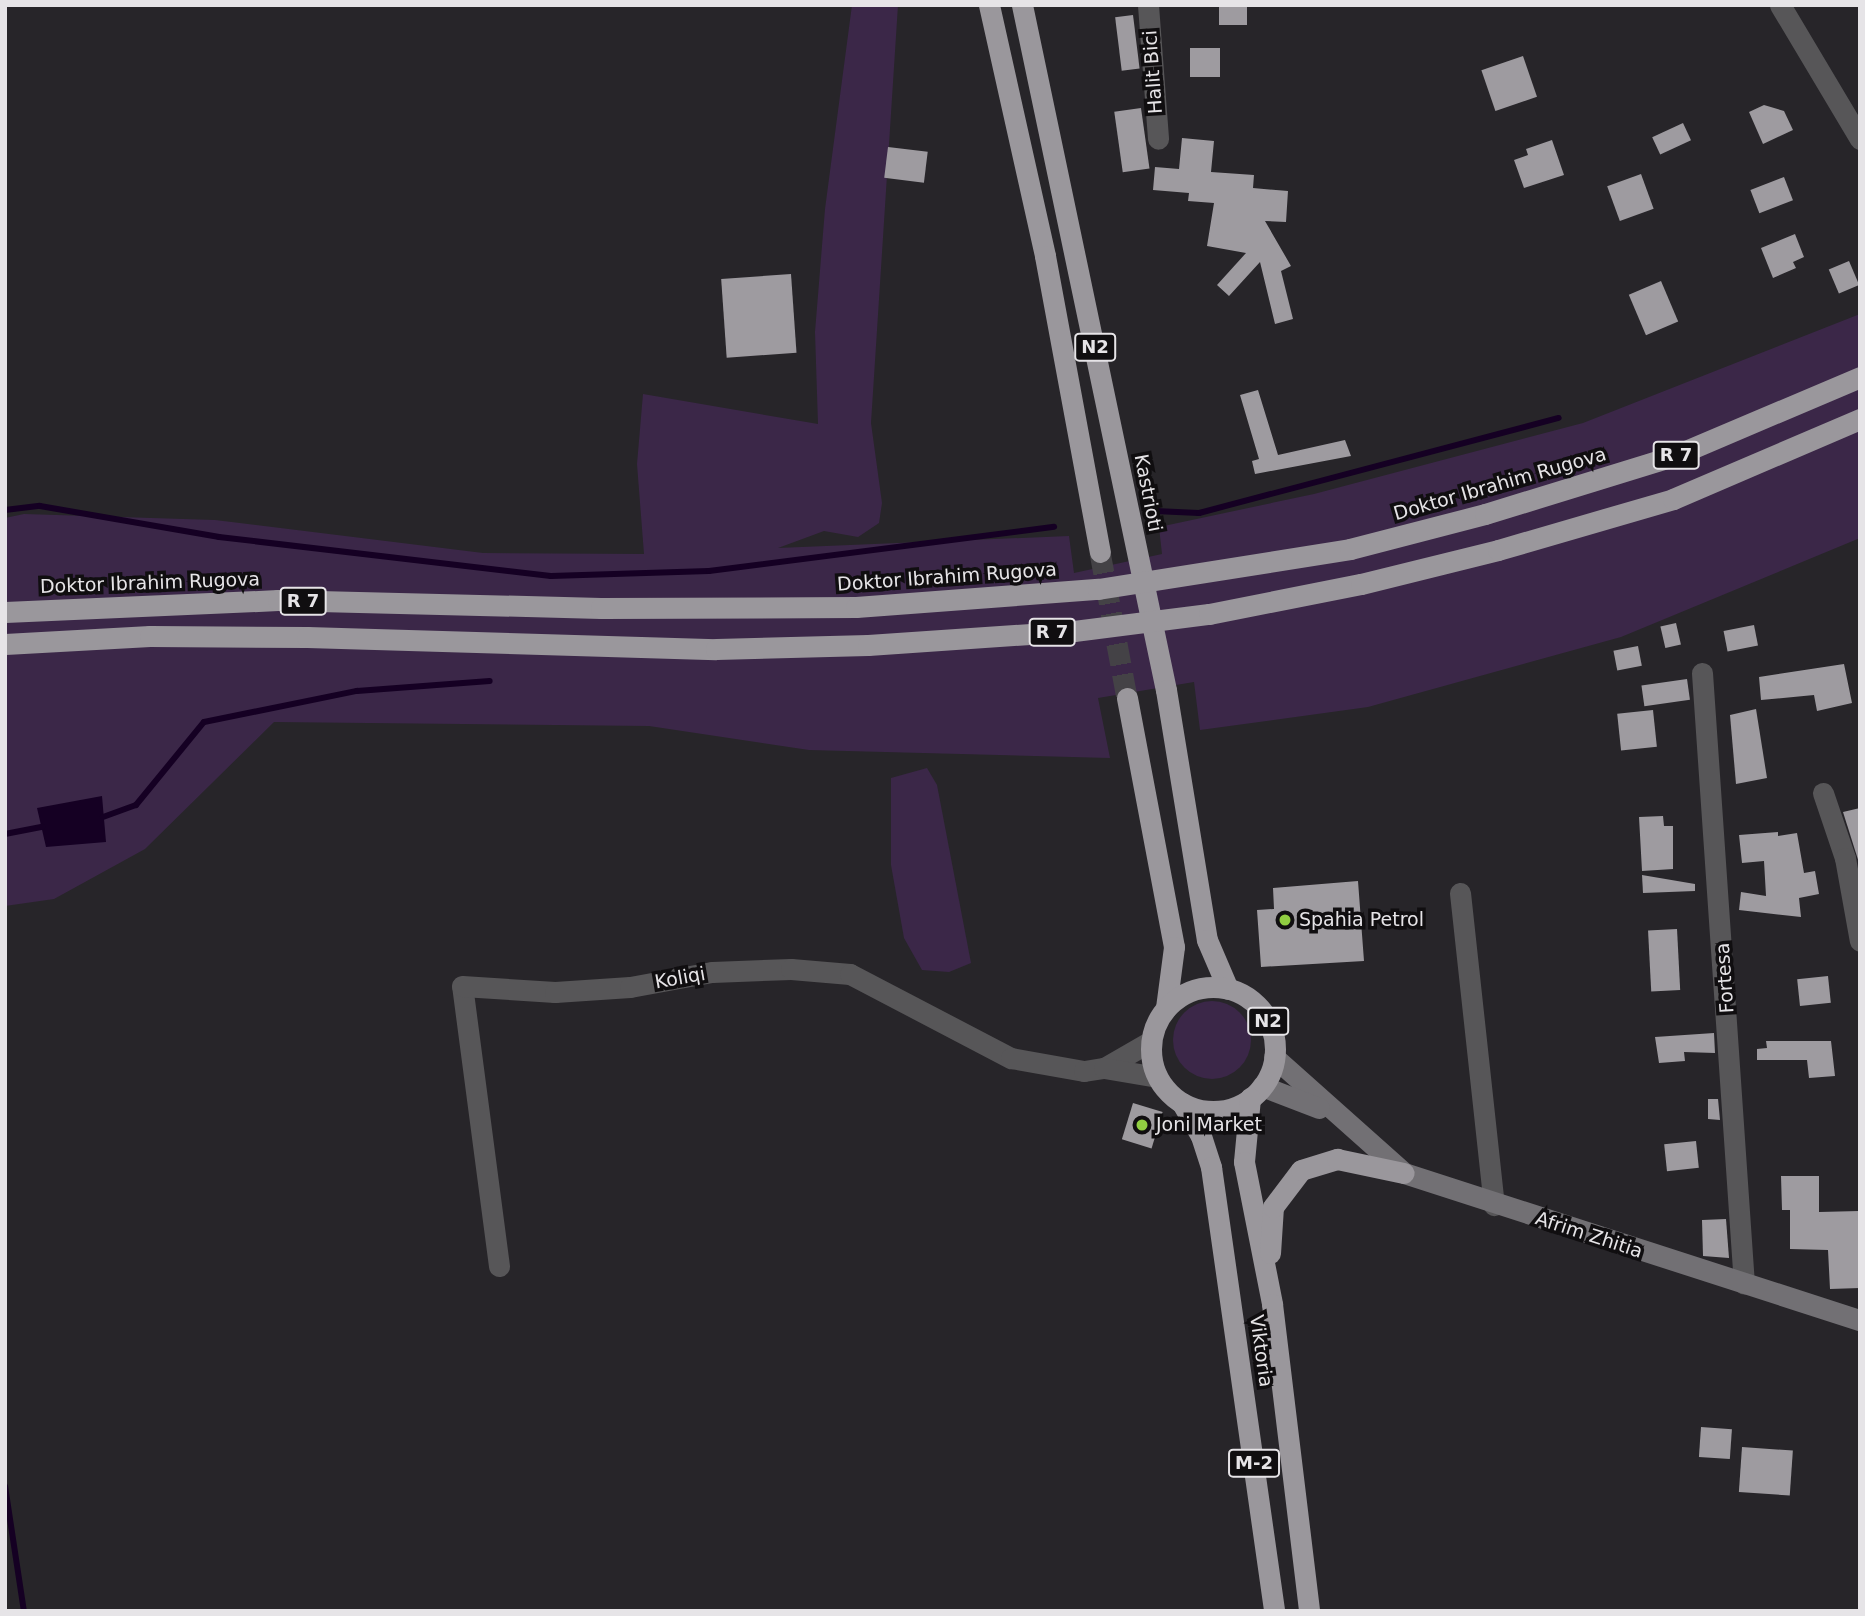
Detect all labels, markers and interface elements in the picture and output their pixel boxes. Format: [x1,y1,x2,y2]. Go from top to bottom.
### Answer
street label: Halit Bici [1139,29,1167,115]
road number: N2 [1074,332,1116,362]
road number: R 7 [1652,440,1700,470]
street label: Doktor Ibrahim Rugova [1391,443,1609,525]
street label: Kastrioti [1129,452,1167,534]
street label: Doktor Ibrahim Rugova [836,558,1058,596]
street label: Doktor Ibrahim Rugova [40,568,260,598]
road number: R 7 [278,586,328,616]
road number: R 7 [1028,618,1076,646]
place label: Spahia Petrol [1299,909,1424,931]
marker: Spahia Petrol [1277,912,1293,928]
street label: Fortesa [1711,942,1739,1014]
street label: Koliqi [653,962,707,994]
road number: N2 [1247,1006,1289,1036]
place label: Joni Market [1156,1114,1262,1136]
marker: Joni Market [1134,1117,1150,1133]
street label: Afrim Zhitia [1533,1207,1645,1263]
street label: Viktoria [1245,1313,1277,1389]
road number: M-2 [1228,1448,1280,1478]

